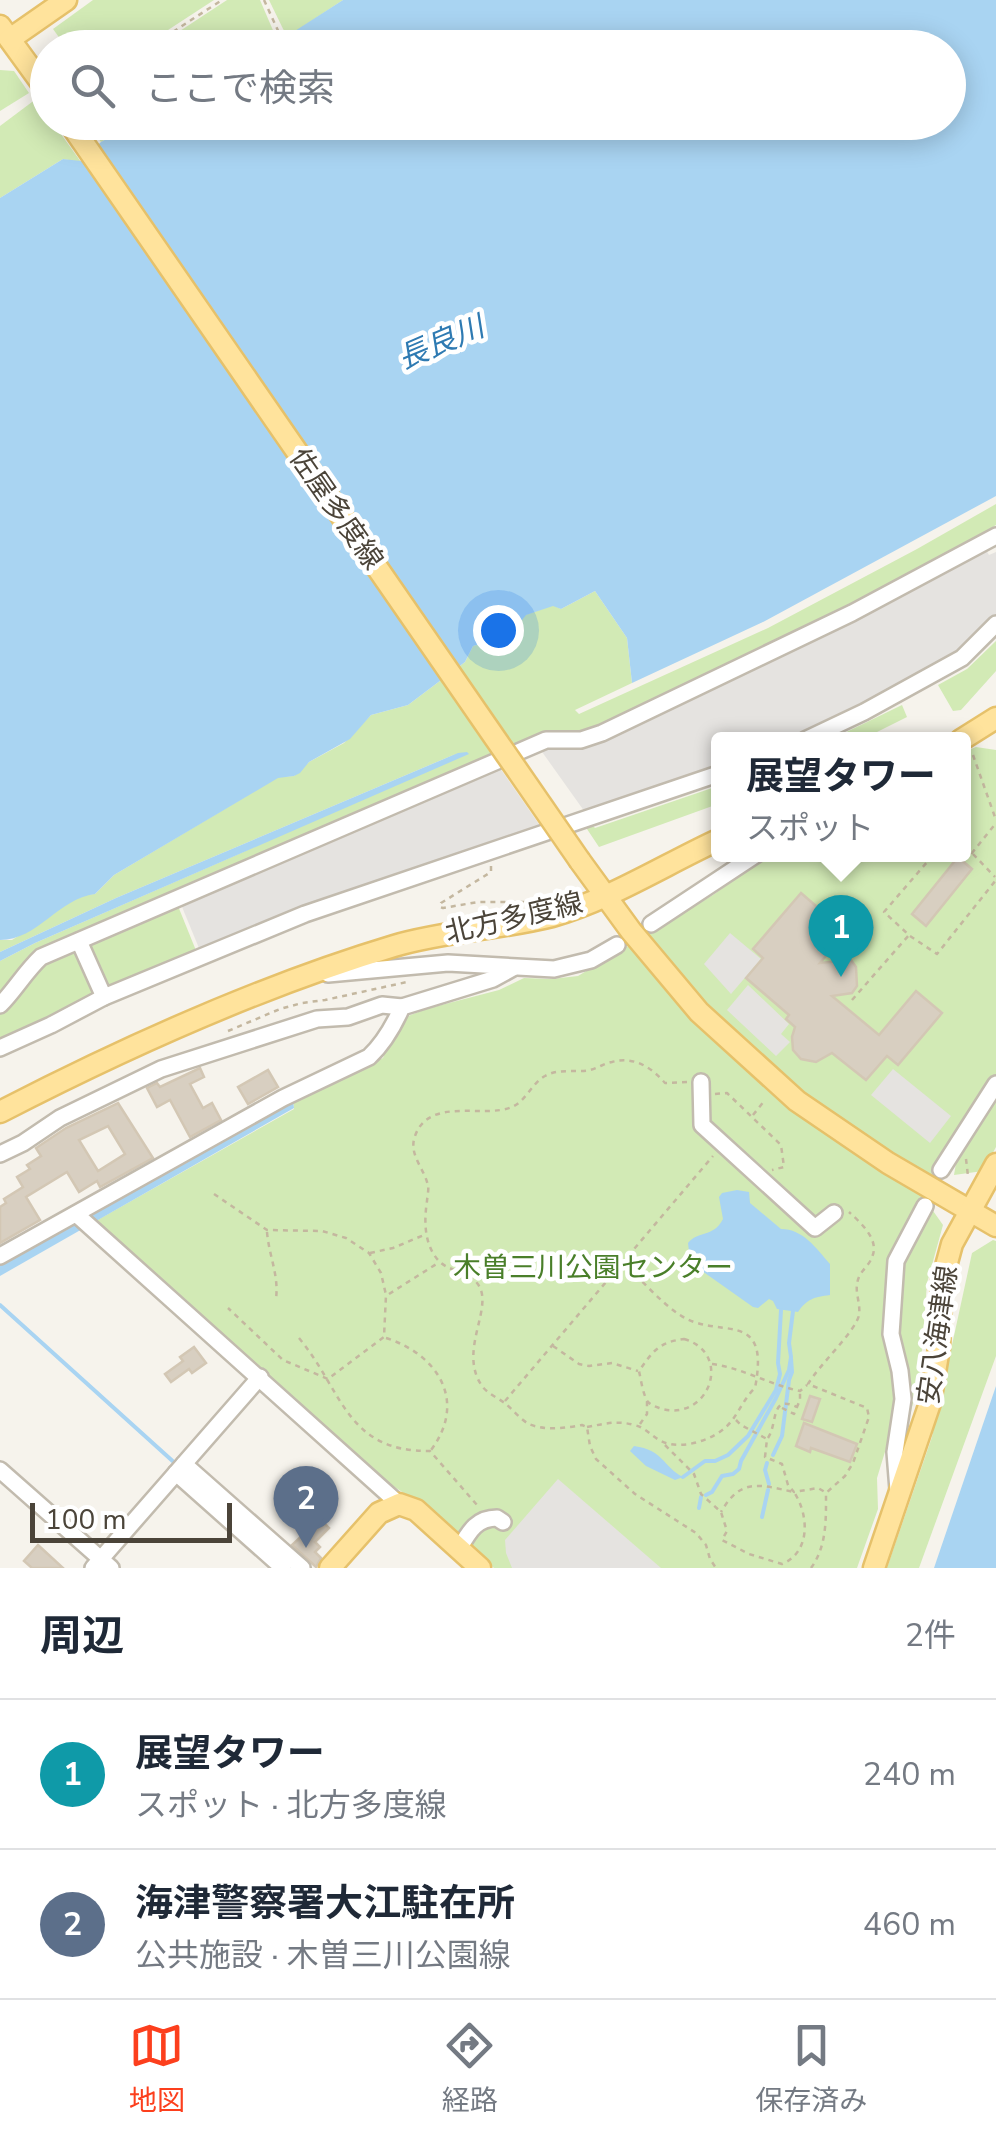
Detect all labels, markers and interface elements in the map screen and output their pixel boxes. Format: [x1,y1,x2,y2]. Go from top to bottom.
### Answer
search box [30,30,966,140]
icon: search [65,58,120,113]
text: ここで検索 [145,63,335,114]
water label: 長良川 [392,305,493,379]
street label: 佐屋多度線 [280,441,392,577]
your location [473,605,524,656]
popup [711,732,971,862]
text: 展望タワー [746,751,936,802]
text: スポット [746,807,874,850]
street label: 北方多度線 [442,884,586,952]
pin: 1 [808,894,874,977]
park label: 木曽三川公園センター [453,1249,733,1287]
street label: 安八海津線 [909,1263,967,1407]
pin: 2 [274,1466,338,1548]
scale bar [30,1498,232,1542]
text: 100 m [45,1501,127,1539]
text: 周辺 [40,1608,124,1665]
text: 2件 [905,1614,956,1657]
text: 展望タワー [135,1728,325,1779]
text: 1 [63,1753,82,1796]
text: 240 m [863,1753,956,1796]
text: スポット · 北方多度線 [135,1784,447,1827]
text: 海津警察署大江駐在所 [135,1878,515,1929]
text: 2 [63,1903,82,1946]
text: 460 m [863,1903,956,1946]
text: 公共施設 · 木曽三川公園線 [135,1934,511,1977]
tab: 地図 [129,2018,185,2120]
tab: 経路 [442,2018,498,2120]
tab: 保存済み [755,2018,867,2120]

